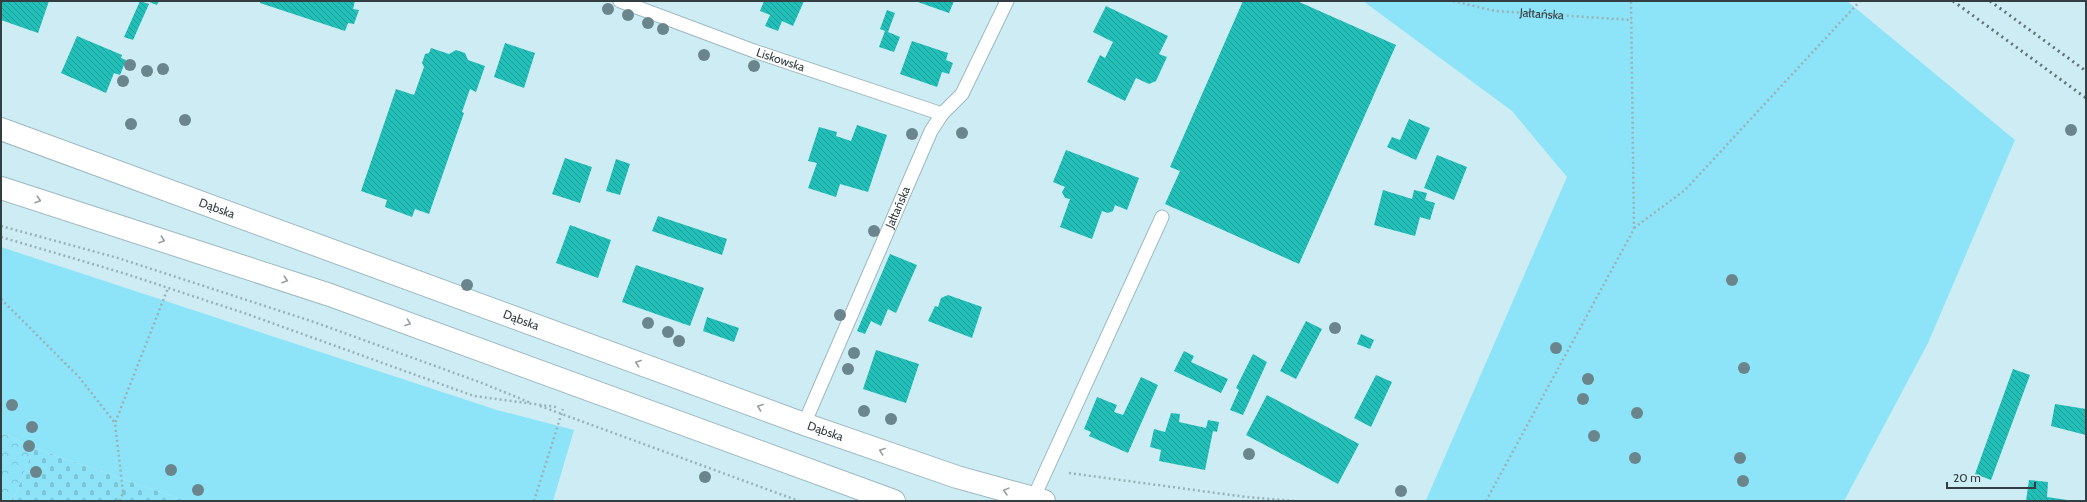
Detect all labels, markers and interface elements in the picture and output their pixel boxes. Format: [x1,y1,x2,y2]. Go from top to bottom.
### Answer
street label: Jałtańska [1518,5,1565,23]
street label: Liskowska [755,44,807,75]
street label: Jałtańska [881,184,913,231]
street label: Dąbska [197,194,237,221]
one-way arrow [34,195,41,204]
one-way arrow [158,235,165,244]
one-way arrow [282,275,289,284]
street label: Dąbska [501,306,541,333]
one-way arrow [404,318,411,327]
one-way arrow [634,359,641,368]
one-way arrow [756,404,763,412]
street label: Dąbska [805,418,846,444]
one-way arrow [879,448,886,456]
scale bar [1947,464,2035,490]
text: 20 m [1953,470,1981,485]
one-way arrow [1003,487,1010,496]

